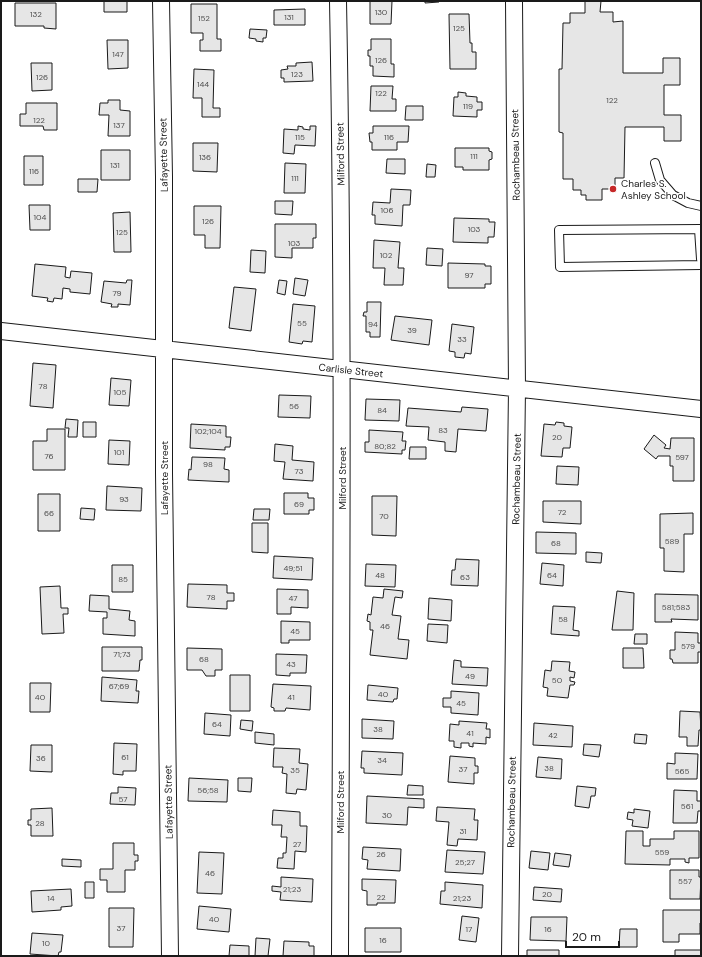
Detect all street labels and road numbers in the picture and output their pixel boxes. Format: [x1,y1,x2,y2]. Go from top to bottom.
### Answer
street label: Rochambeau Street [508,109,523,201]
street label: Lafayette Street [156,118,171,192]
street label: Milford Street [333,122,348,186]
street label: Carlisle Street [318,361,384,380]
street label: Rochambeau Street [509,433,524,525]
street label: Lafayette Street [158,441,171,515]
street label: Milford Street [336,446,349,509]
street label: Rochambeau Street [504,756,519,848]
street label: Lafayette Street [161,765,176,839]
street label: Milford Street [334,770,347,833]

